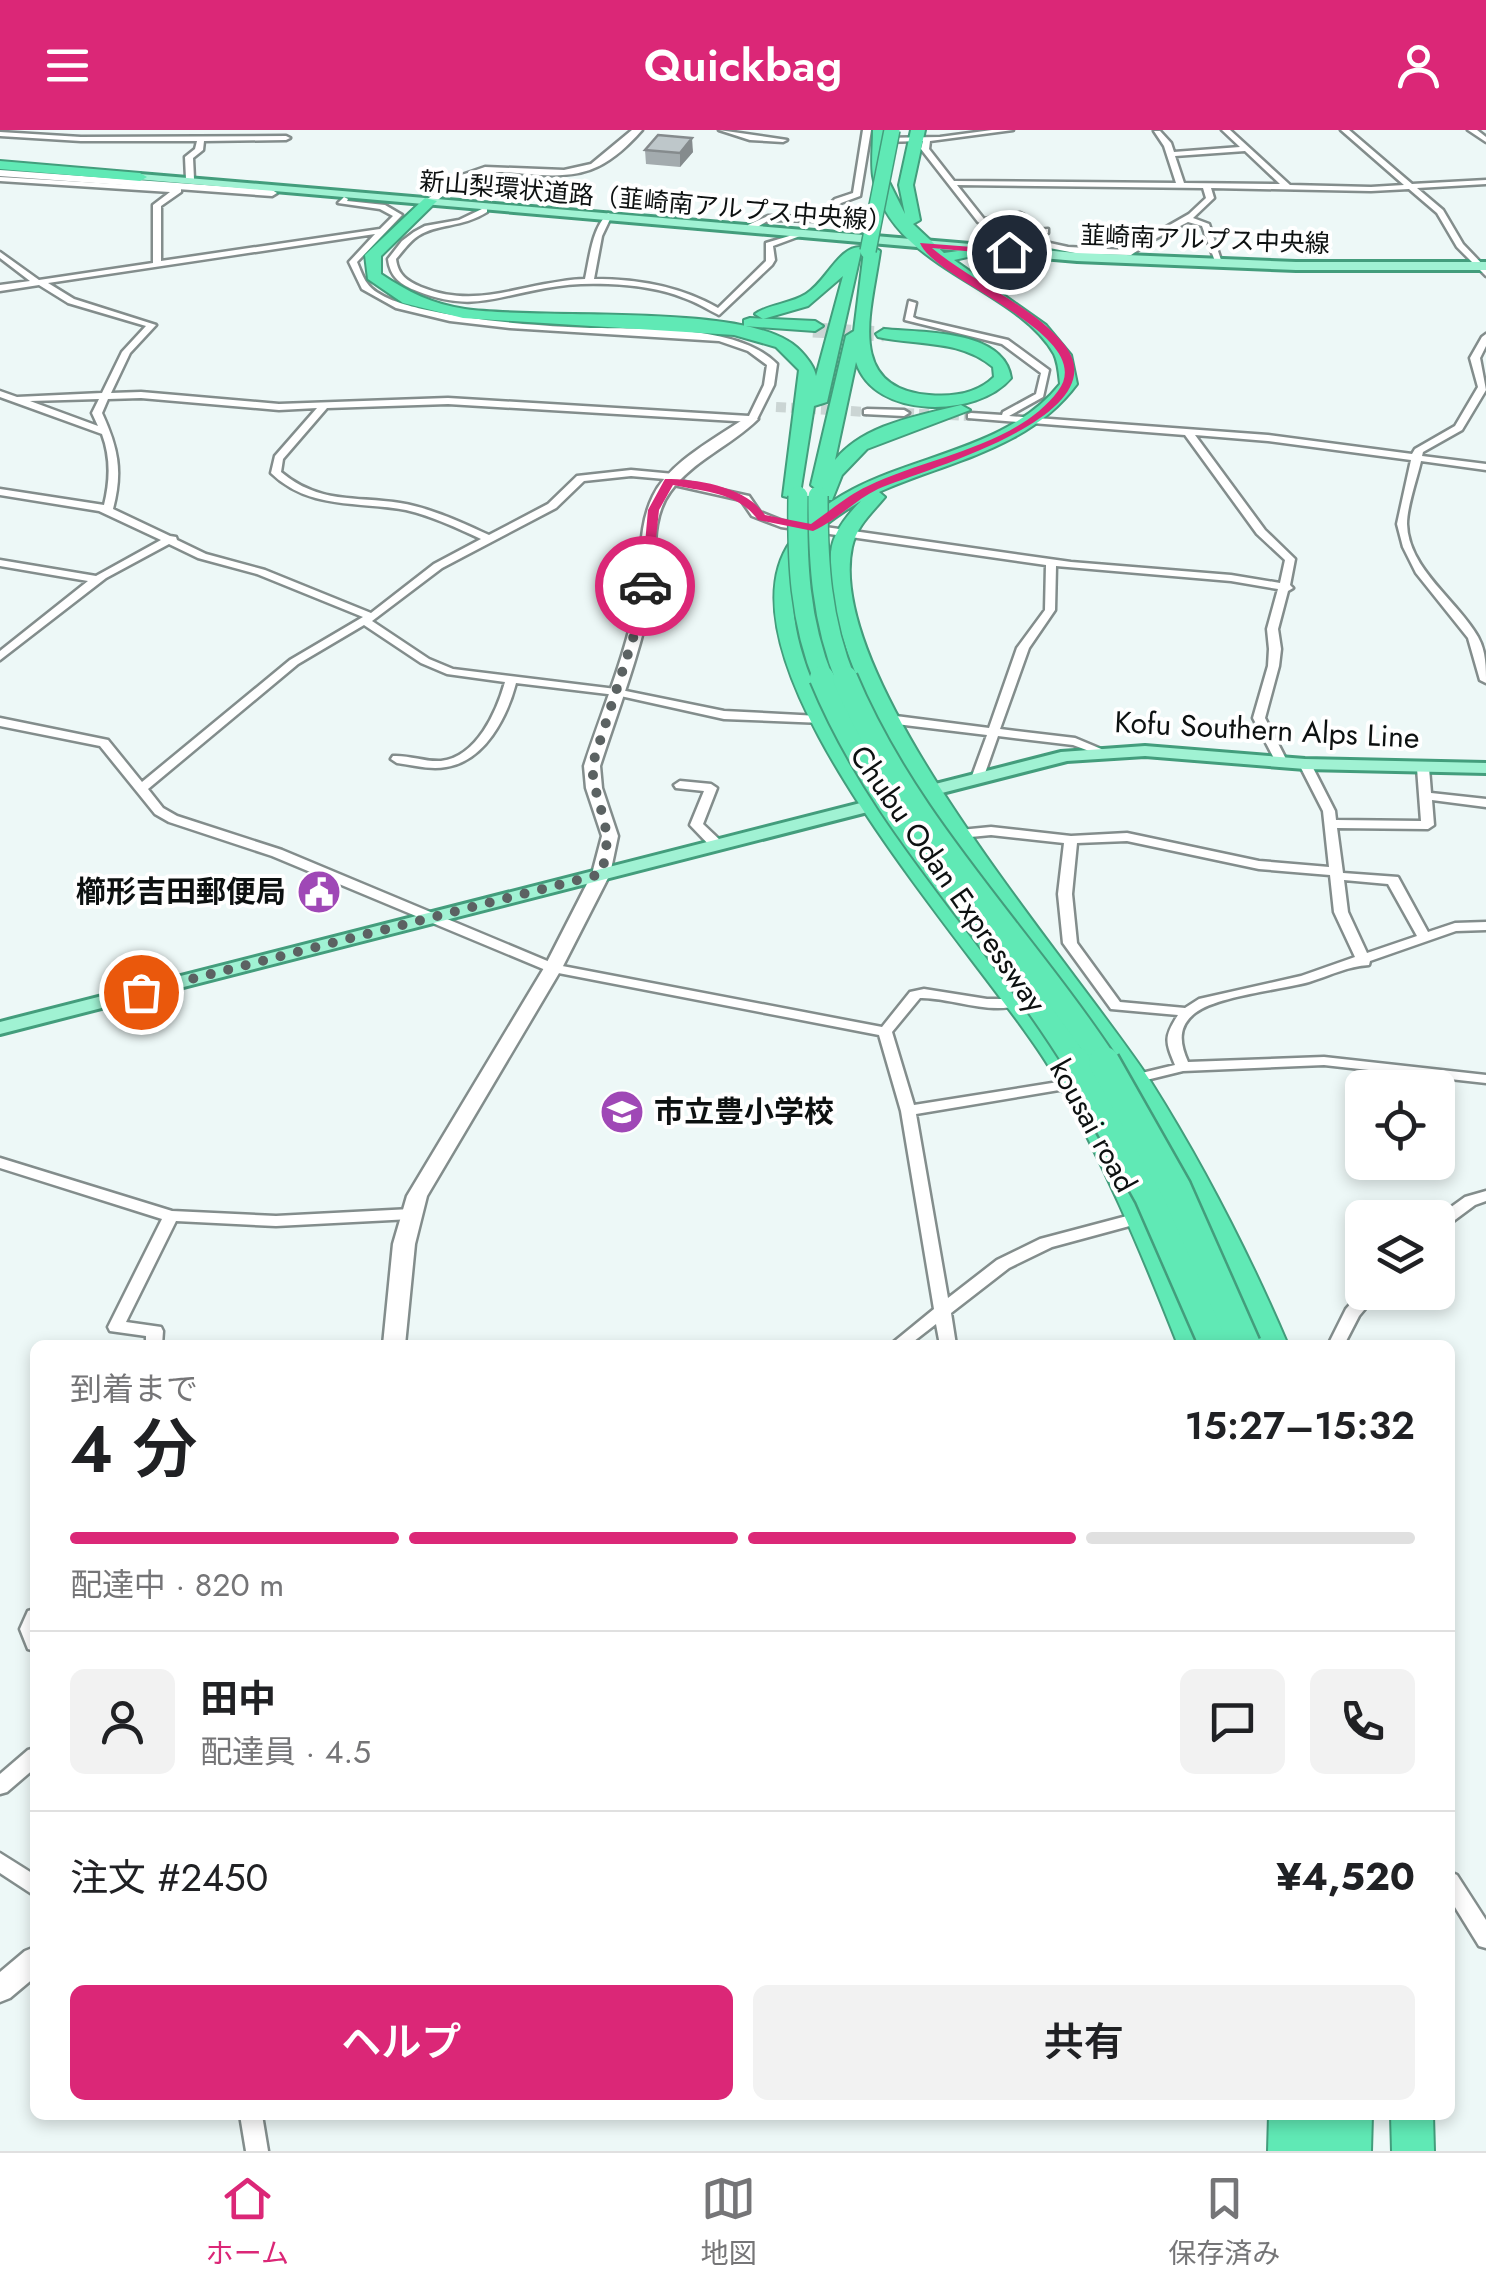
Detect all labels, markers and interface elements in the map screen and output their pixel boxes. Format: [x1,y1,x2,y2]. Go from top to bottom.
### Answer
text: Quickbag [644,33,842,98]
icon: menu [40,38,95,93]
icon: person [1391,38,1446,93]
street label: 新山梨環状道路（韮崎南アルプス中央線） [418,162,894,240]
pin [967,210,1052,295]
street label: 韮崎南アルプス中央線 [1080,217,1330,261]
icon: home [982,225,1037,280]
courier [595,536,695,636]
icon: car [618,559,673,614]
street label: Kofu Southern Alps Line [1114,700,1421,759]
street label: Chubu Odan Expressway [840,736,1057,1022]
public building icon: 櫛形吉田郵便局 [296,869,342,915]
place label: 櫛形吉田郵便局 [76,870,286,913]
pin [99,950,184,1035]
icon: bag [114,965,169,1020]
street label: kousai road [1039,1052,1148,1200]
map controls [1345,1070,1455,1310]
button: locate [1345,1070,1455,1180]
school or university icon: 市立豊小学校 [599,1089,645,1135]
place label: 市立豊小学校 [654,1090,834,1133]
button: layers [1345,1200,1455,1310]
text: 到着まで [70,1366,198,1412]
text: 15:27–15:32 [1185,1398,1415,1453]
text: 4 分 [70,1402,198,1496]
text: 配達中 · 820 m [70,1562,284,1608]
button: person [70,1669,175,1774]
button: chat [1180,1669,1285,1774]
button: phone [1310,1669,1415,1774]
text: 田中 [200,1671,276,1726]
text: 配達員 · 4.5 [200,1729,371,1775]
text: ¥4,520 [1276,1849,1415,1904]
text: 注文 #2450 [70,1850,268,1905]
button: ヘルプ [70,1985,733,2100]
button: 共有 [753,1985,1415,2100]
tab: ホーム [206,2171,289,2274]
tab: 地図 [701,2171,757,2274]
tab: 保存済み [1168,2171,1280,2274]

